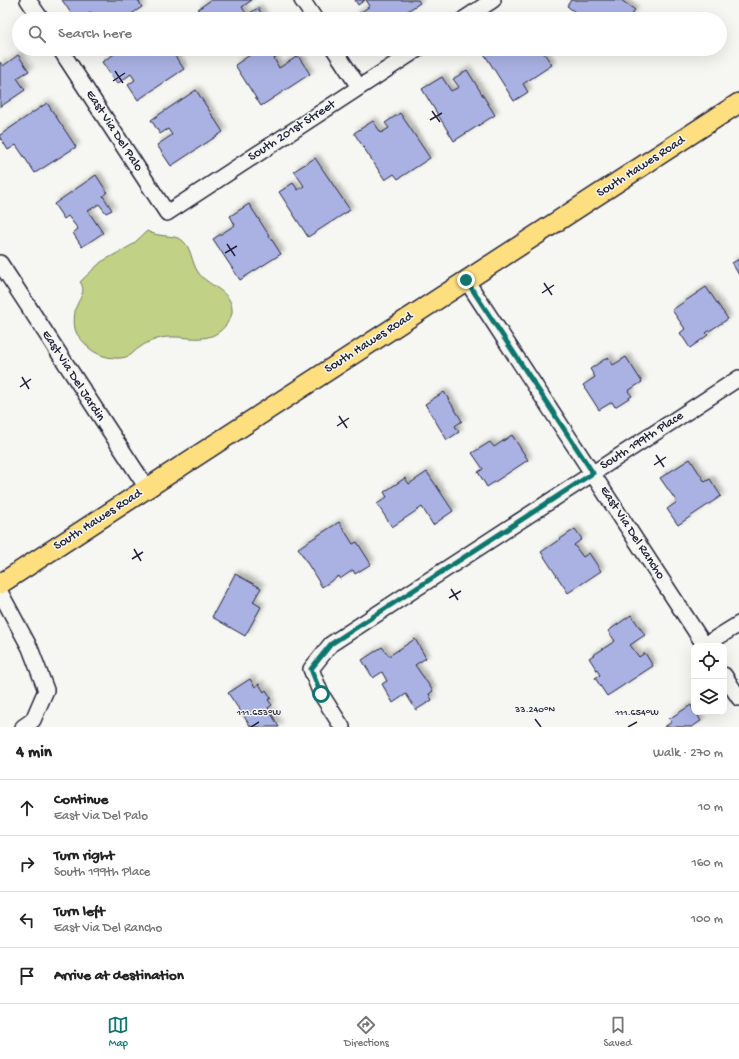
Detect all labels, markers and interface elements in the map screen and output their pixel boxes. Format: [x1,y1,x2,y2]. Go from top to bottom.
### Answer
search box [12,12,727,56]
icon: search [26,23,48,45]
text: Search here [58,25,132,43]
street label: East Via Del Palo [82,88,146,175]
street label: South 201st Street [246,96,340,165]
street label: South Hawes Road [594,132,689,201]
route end [457,271,475,289]
street label: South Hawes Road [322,308,417,377]
street label: East Via Del Jardin [38,328,108,425]
street label: South 199th Place [598,408,687,474]
street label: East Via Del Rancho [596,483,668,583]
street label: South Hawes Road [51,485,146,554]
map controls [691,643,727,715]
button: locate [691,643,727,679]
button: layers [691,679,727,715]
route start [312,685,330,703]
text: 33.240°N [514,704,555,716]
text: 111.653°W [236,707,281,719]
text: 111.654°W [614,707,659,719]
text: 4 min [16,743,52,763]
text: Walk · 270 m [653,746,723,761]
text: Continue [54,791,108,809]
icon: ahead [16,797,38,819]
text: 10 m [698,800,723,815]
text: East Via Del Palo [54,809,148,824]
text: Turn right [54,847,114,865]
icon: right [16,853,38,875]
text: 160 m [691,856,723,871]
text: South 199th Place [54,865,150,880]
text: Turn left [54,903,105,921]
icon: left [16,909,38,931]
text: 100 m [691,912,723,927]
text: East Via Del Rancho [54,921,162,936]
icon: arrive [16,965,38,987]
text: Arrive at destination [54,967,184,985]
tab: Map [107,1014,129,1050]
tab: Directions [344,1014,389,1050]
tab: Saved [603,1014,632,1050]

